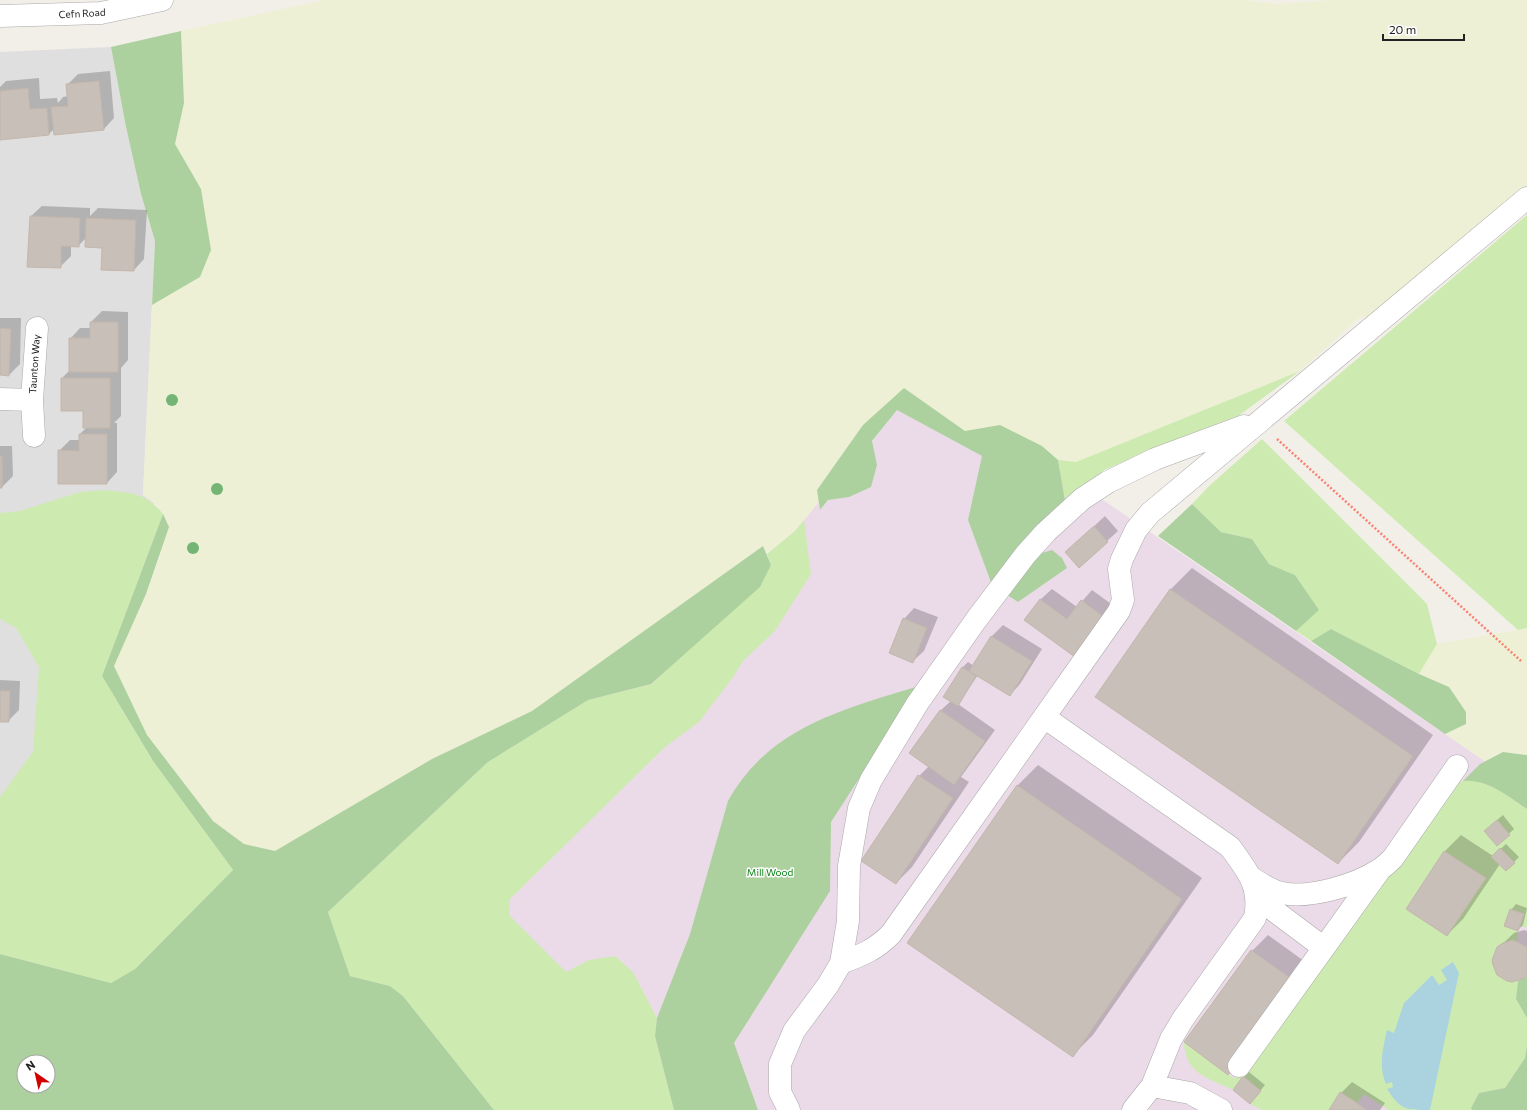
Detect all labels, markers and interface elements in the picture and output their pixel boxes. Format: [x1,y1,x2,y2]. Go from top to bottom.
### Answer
street label: Cefn Road [58,6,106,20]
scale bar [1383,16,1464,42]
text: 20 m [1389,22,1416,36]
street label: Taunton Way [26,334,42,394]
park label: Mill Wood [747,866,793,878]
north arrow [16,1054,56,1094]
text: N [23,1058,37,1073]

